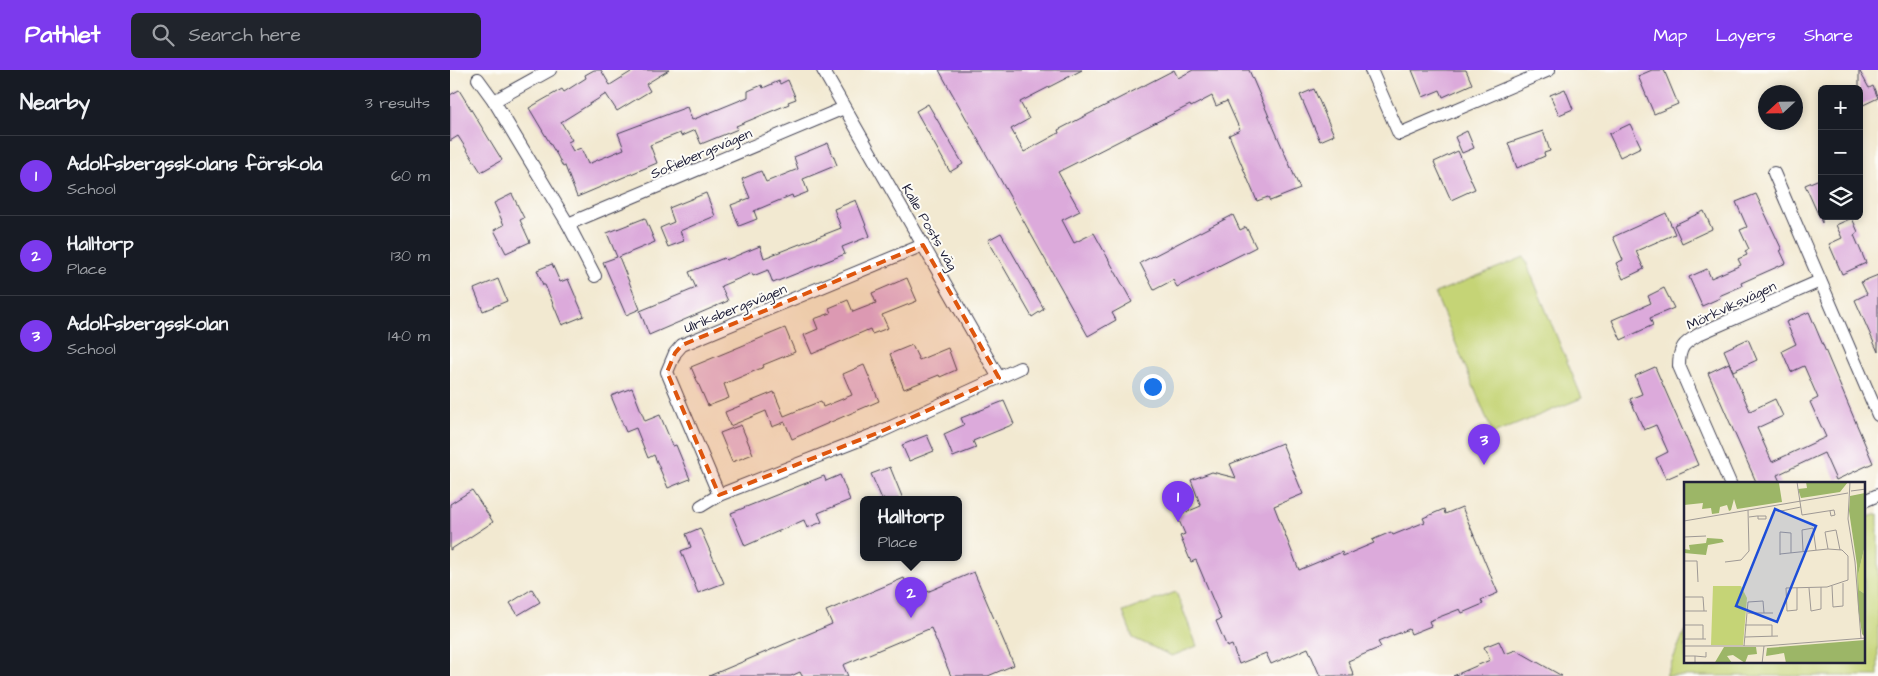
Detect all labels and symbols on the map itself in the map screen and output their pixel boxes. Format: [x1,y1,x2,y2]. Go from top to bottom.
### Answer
north arrow [1758,85,1803,130]
street label: Sofiebergsvägen [648,124,755,184]
street label: Kalle Posts väg [896,181,962,274]
street label: Mörkviksvägen [1683,276,1780,335]
street label: Ulriksbergsvägen [681,279,790,339]
your location [1140,374,1166,400]
pin: 3 [1468,424,1500,465]
pin: 1 [1162,481,1194,522]
inset map [1684,482,1866,664]
pin: 2 [895,577,927,618]

